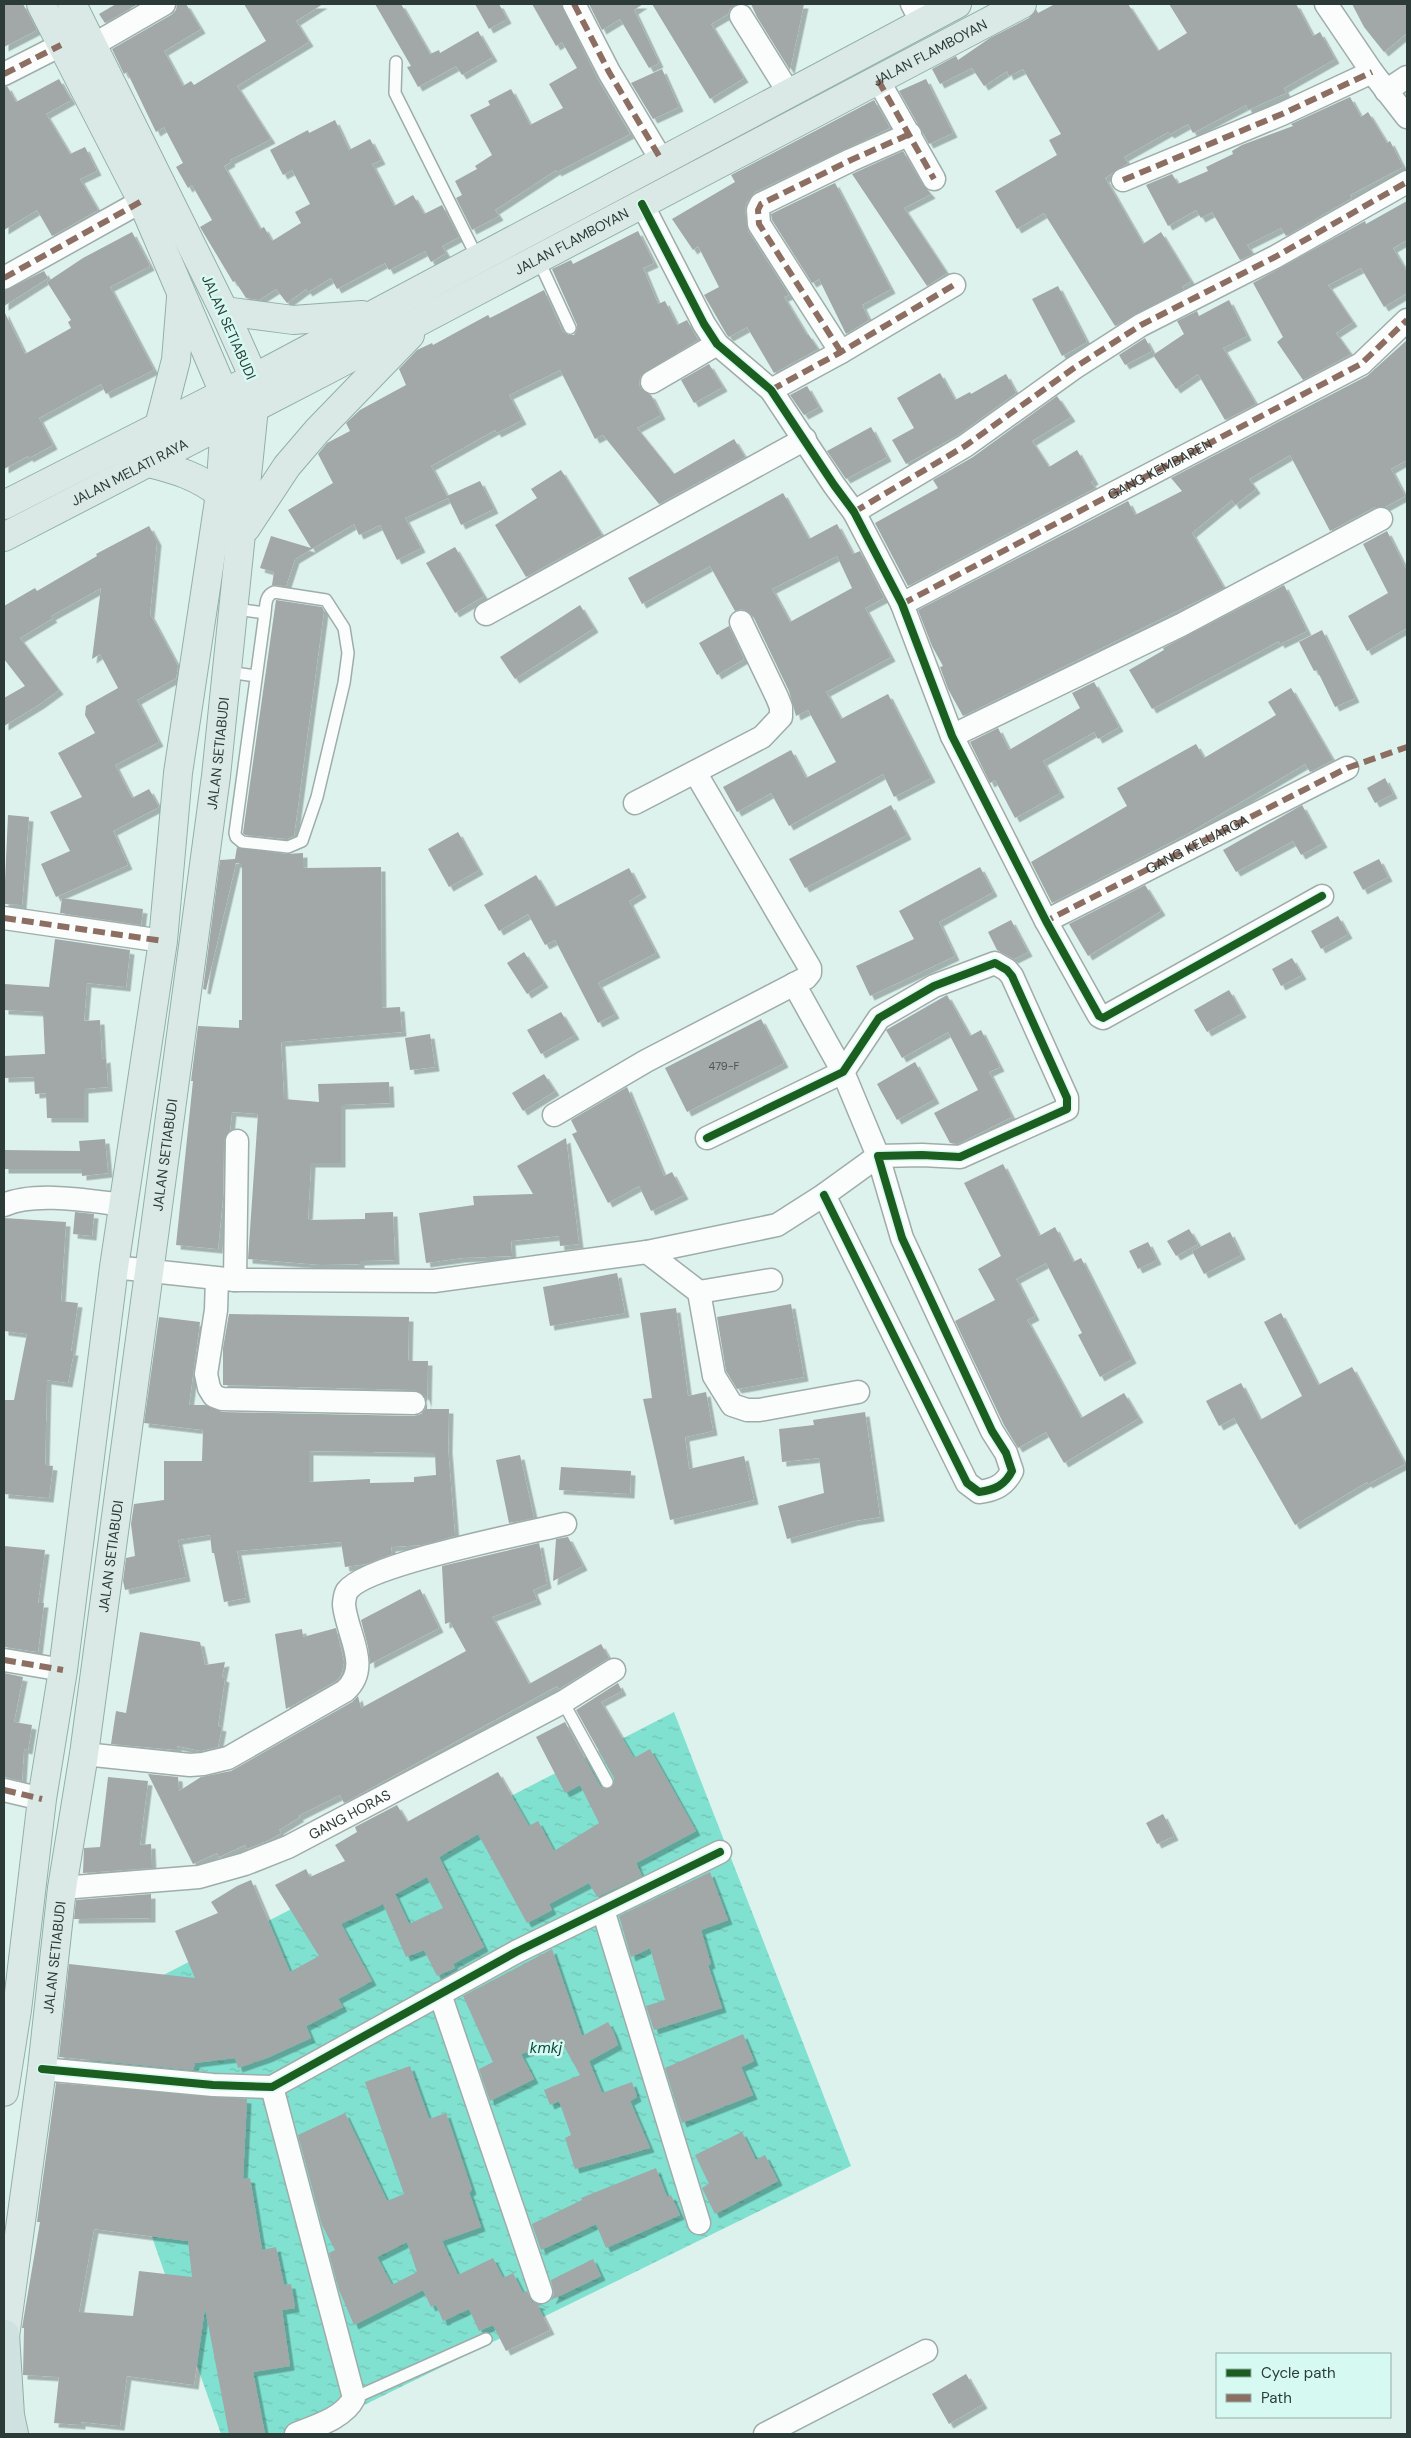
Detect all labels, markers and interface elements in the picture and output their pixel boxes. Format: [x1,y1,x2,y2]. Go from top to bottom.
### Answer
street label: JALAN FLAMBOYAN [870,15,990,90]
street label: JALAN FLAMBOYAN [511,204,632,279]
street label: JALAN SETIABUDI [198,272,260,382]
street label: GANG KEMBAREN [1105,434,1215,504]
street label: JALAN MELATI RAYA [68,435,191,510]
street label: JALAN SETIABUDI [203,696,233,811]
street label: GANG KELUARGA [1143,810,1252,878]
house number: 479-F [708,1059,740,1073]
street label: JALAN SETIABUDI [148,1098,181,1212]
street label: JALAN SETIABUDI [94,1499,127,1614]
street label: GANG HORAS [305,1786,394,1844]
street label: JALAN SETIABUDI [39,1900,69,2014]
water label: kmkj [530,2038,562,2058]
legend [1216,2353,1391,2418]
text: Cycle path [1261,2363,1336,2383]
text: Path [1261,2388,1292,2408]

